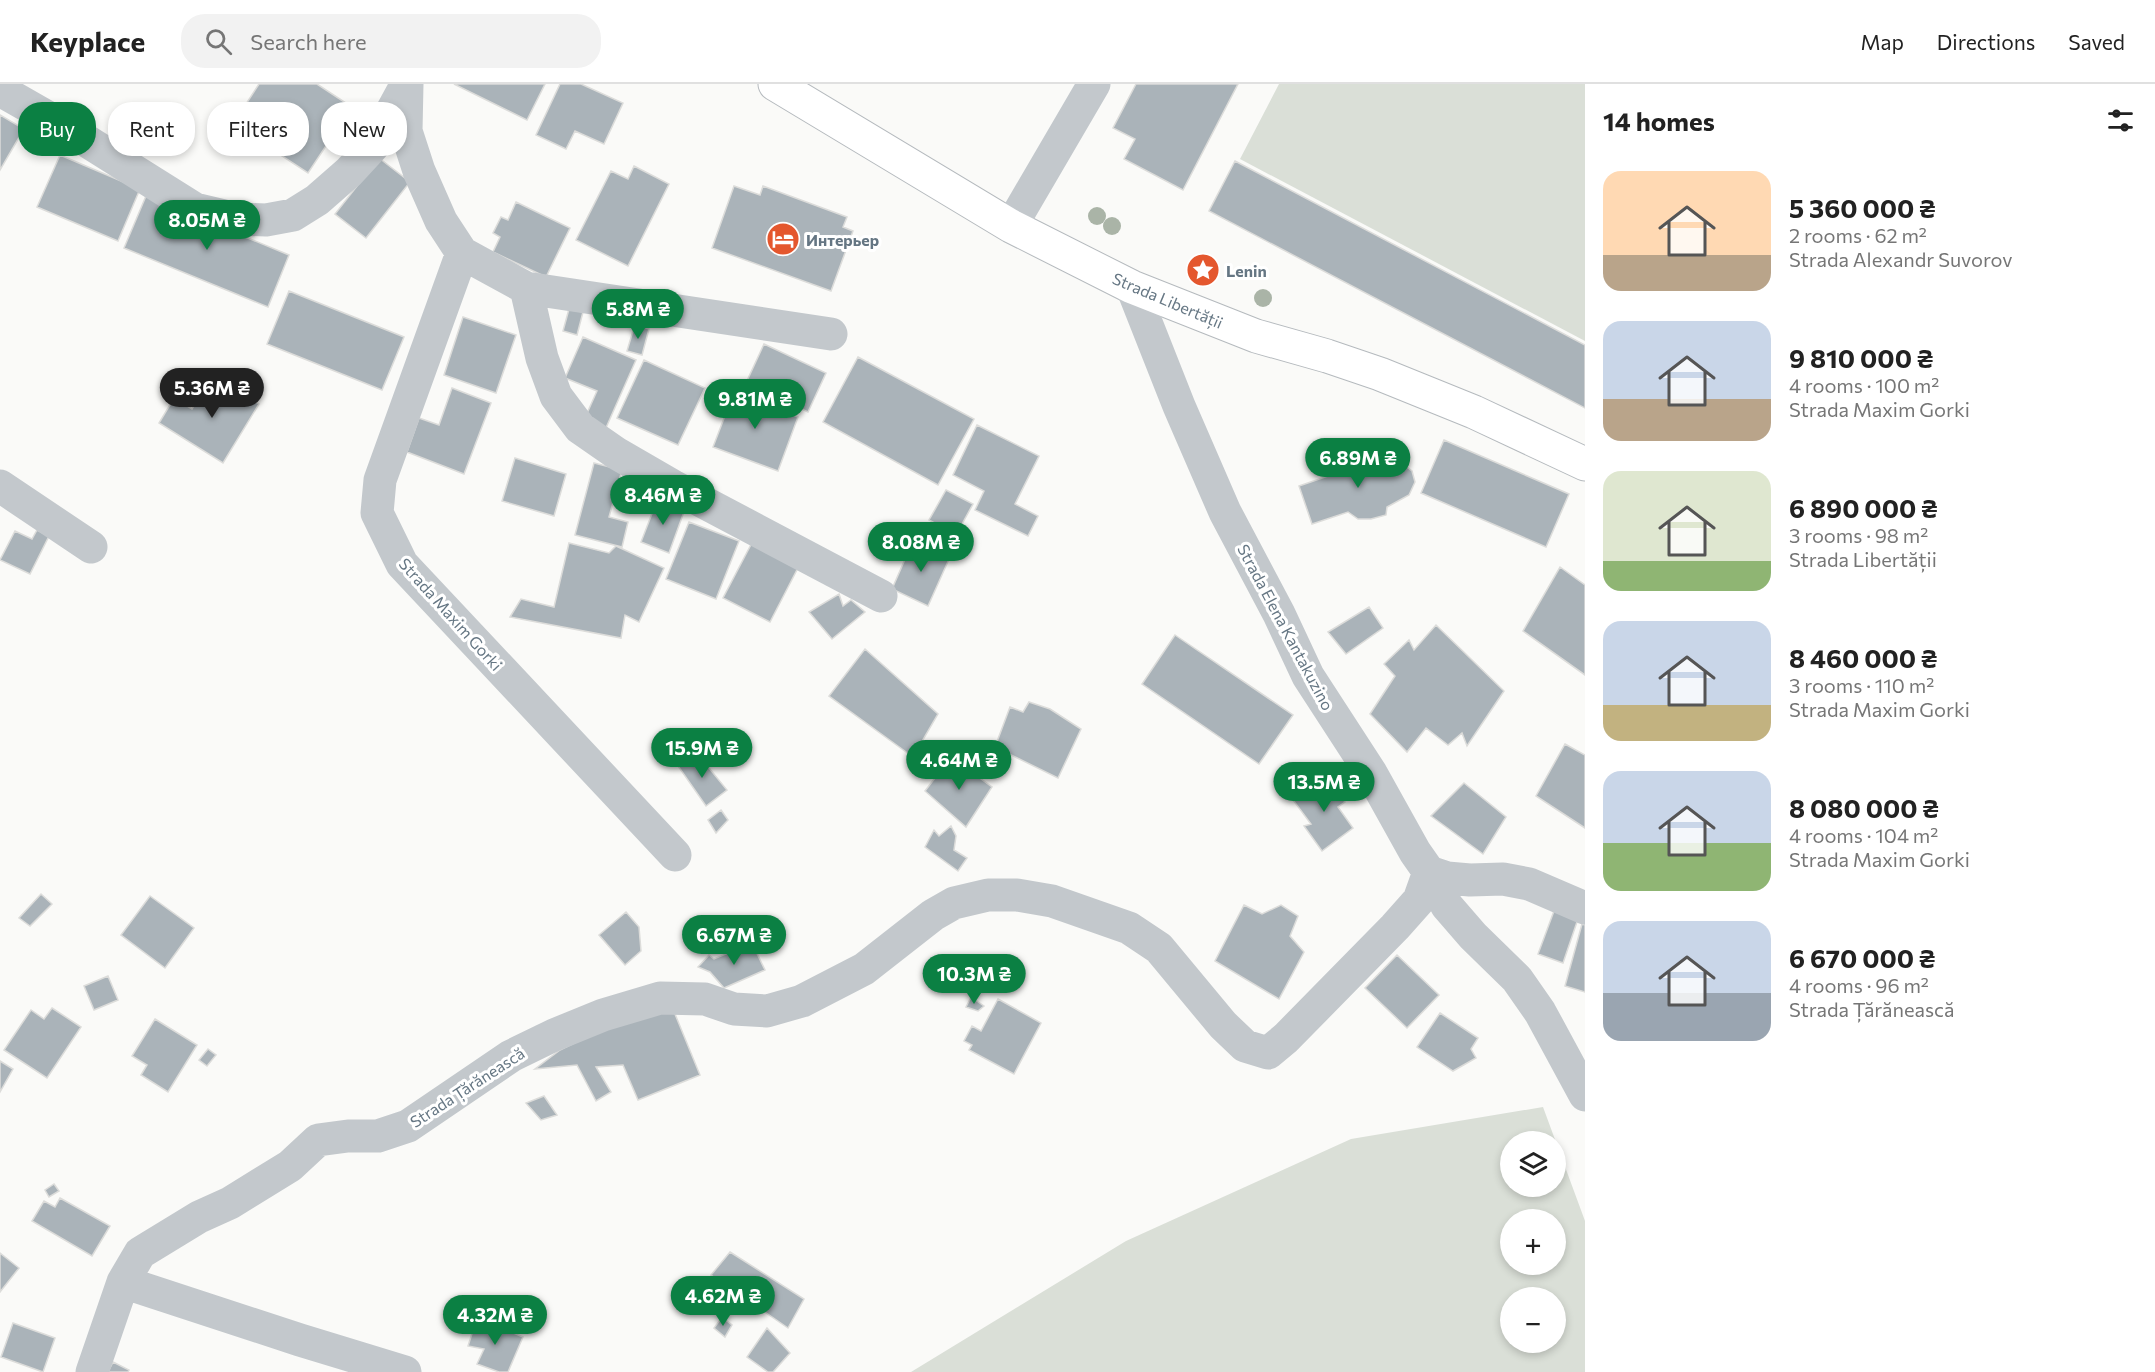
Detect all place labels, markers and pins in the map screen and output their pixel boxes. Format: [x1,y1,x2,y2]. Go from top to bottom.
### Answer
pin: 8.05M ₴ [152,200,262,251]
hotel icon: Интерьер [765,221,801,257]
place label: Интерьер [806,230,879,249]
place icon: Lenin [1185,252,1221,288]
place label: Lenin [1226,261,1267,280]
pin: 5.8M ₴ [589,289,687,340]
pin: 5.36M ₴ [157,368,267,419]
pin: 9.81M ₴ [700,379,810,430]
pin: 6.89M ₴ [1303,438,1413,489]
pin: 8.46M ₴ [608,475,718,526]
pin: 8.08M ₴ [866,522,976,573]
pin: 15.9M ₴ [647,728,757,779]
pin: 4.64M ₴ [904,740,1014,791]
pin: 13.5M ₴ [1269,762,1379,813]
pin: 6.67M ₴ [679,915,789,966]
pin: 10.3M ₴ [919,954,1029,1005]
pin: 4.62M ₴ [668,1276,778,1327]
pin: 4.32M ₴ [440,1295,550,1346]

